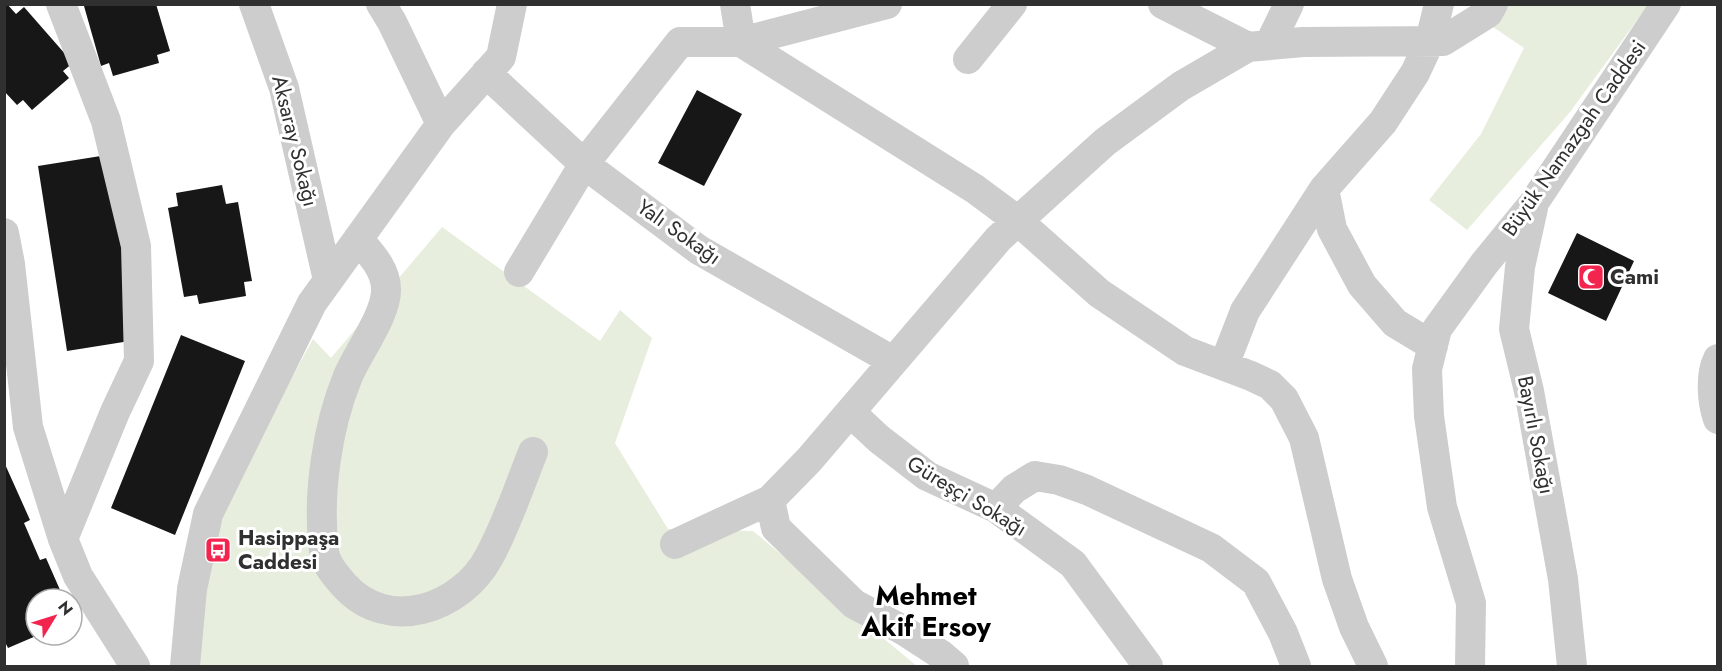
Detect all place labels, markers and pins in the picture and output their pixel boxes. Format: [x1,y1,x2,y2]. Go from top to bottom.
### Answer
mosque icon: Cami [1576,262,1606,292]
place label: Cami [1610,262,1659,292]
place label: Hasippaşa Caddesi [238,523,339,577]
bus stop icon: Hasippaşa Caddesi [203,535,233,565]

